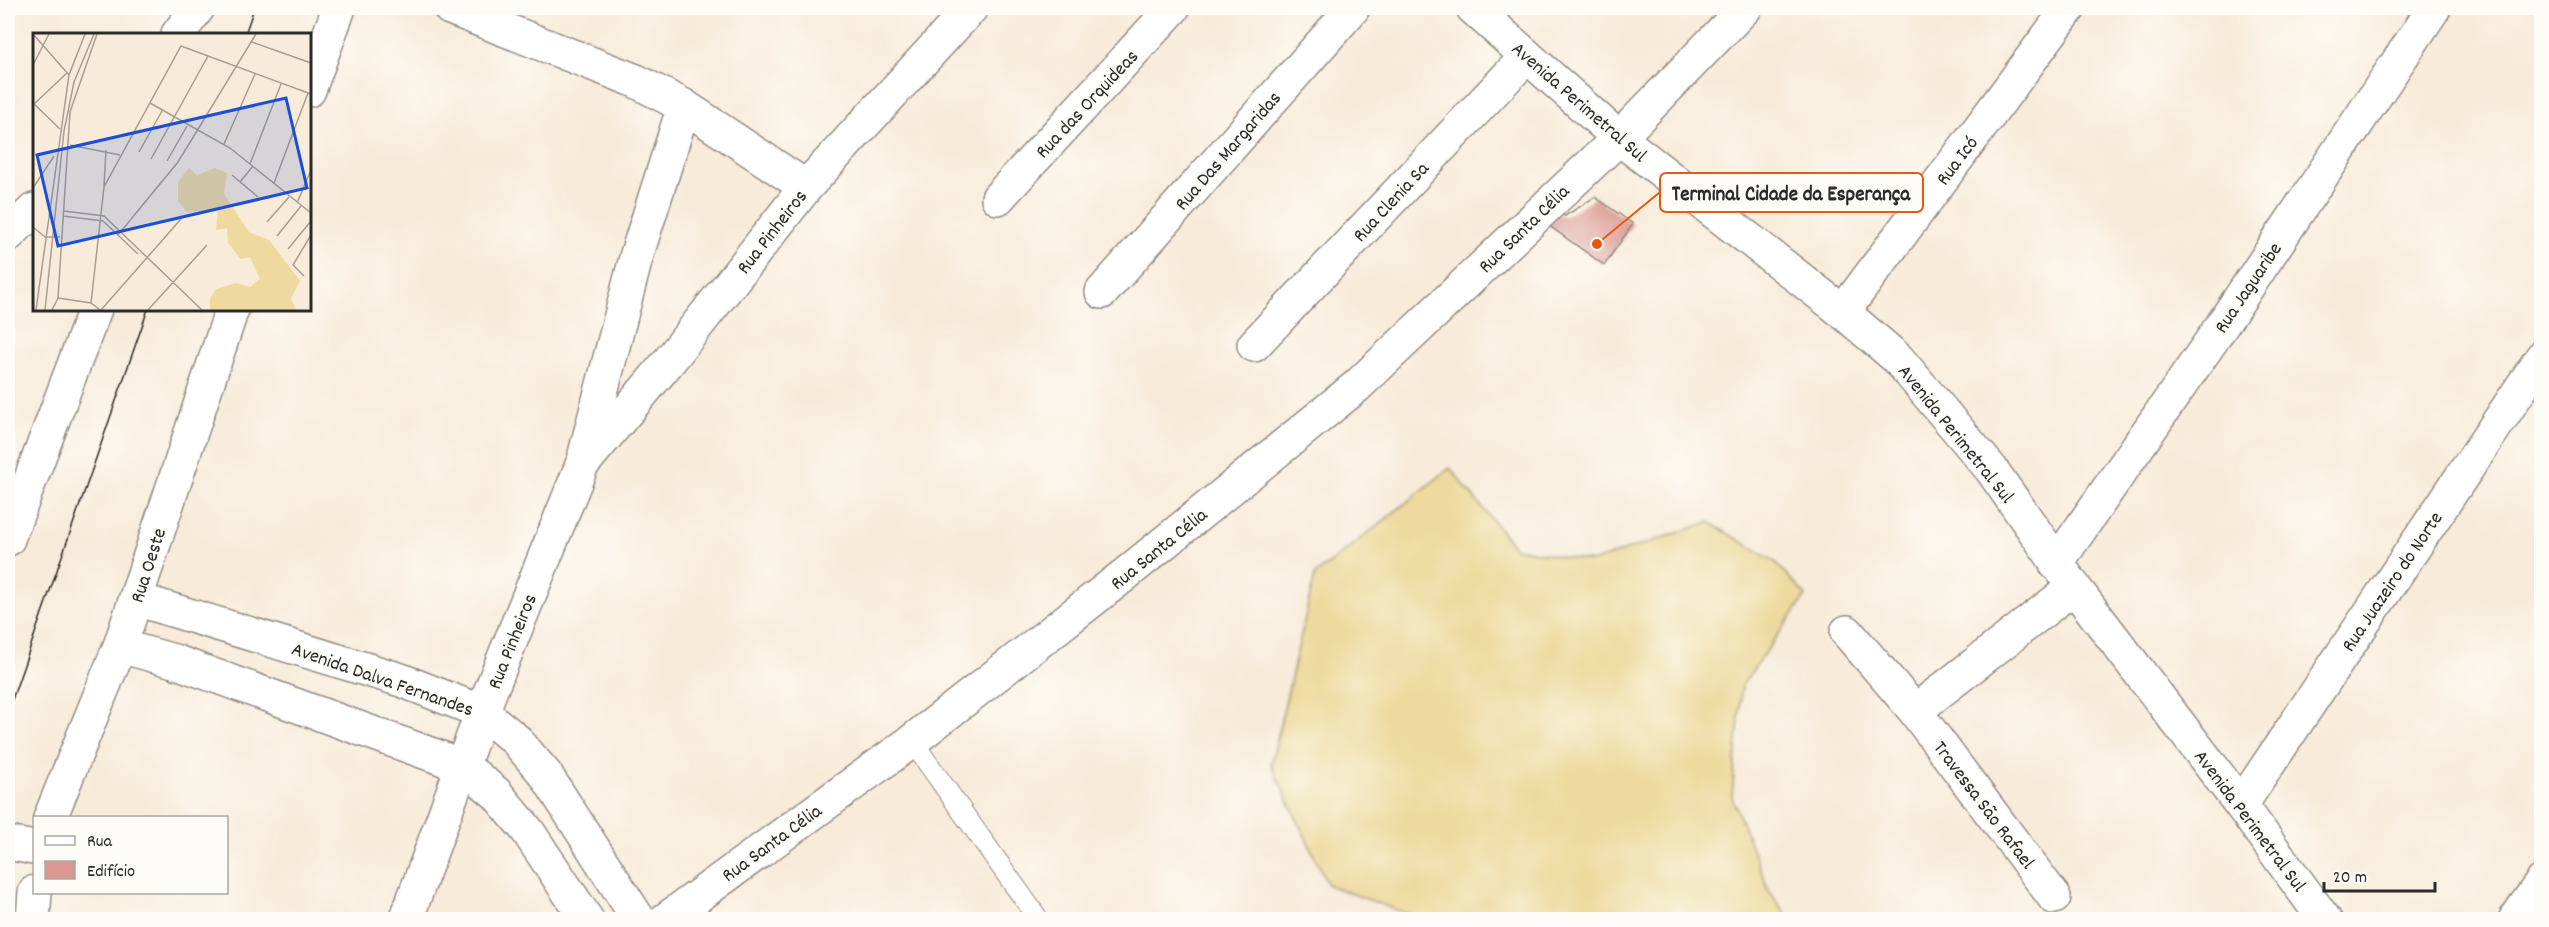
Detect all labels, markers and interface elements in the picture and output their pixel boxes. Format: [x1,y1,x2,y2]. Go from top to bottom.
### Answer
inset map [33,33,310,310]
street label: Avenida Perimetral Sul [1504,36,1652,170]
street label: Rua das Orquideas [1030,44,1146,166]
street label: Rua Das Margaridas [1170,86,1289,218]
street label: Rua Icó [1931,131,1986,192]
street label: Rua Clenia Sa [1348,156,1437,249]
callout: Terminal Cidade da Esperança [1660,173,1923,212]
street label: Rua Santa Célia [1473,179,1577,281]
text: Terminal Cidade da Esperança [1672,181,1911,211]
street label: Rua Pinheiros [731,185,815,281]
street label: Rua Jaguaribe [2209,237,2290,340]
street label: Avenida Perimetral Sul [1890,359,2020,511]
street label: Rua Santa Célia [1105,502,1215,598]
street label: Rua Juazeiro do Norte [2336,507,2451,658]
street label: Rua Oeste [125,525,175,607]
street label: Rua Pinheiros [482,590,546,694]
street label: Avenida Dalva Fernandes [287,637,477,725]
street label: Travessa São Rafael [1925,736,2040,876]
street label: Avenida Perimetral Sul [2186,745,2312,899]
street label: Rua Santa Célia [717,798,829,890]
legend [33,816,228,894]
text: Rua [87,830,113,855]
scale bar [2324,855,2435,893]
text: Edifício [87,860,135,885]
text: 20 m [2333,866,2367,891]

